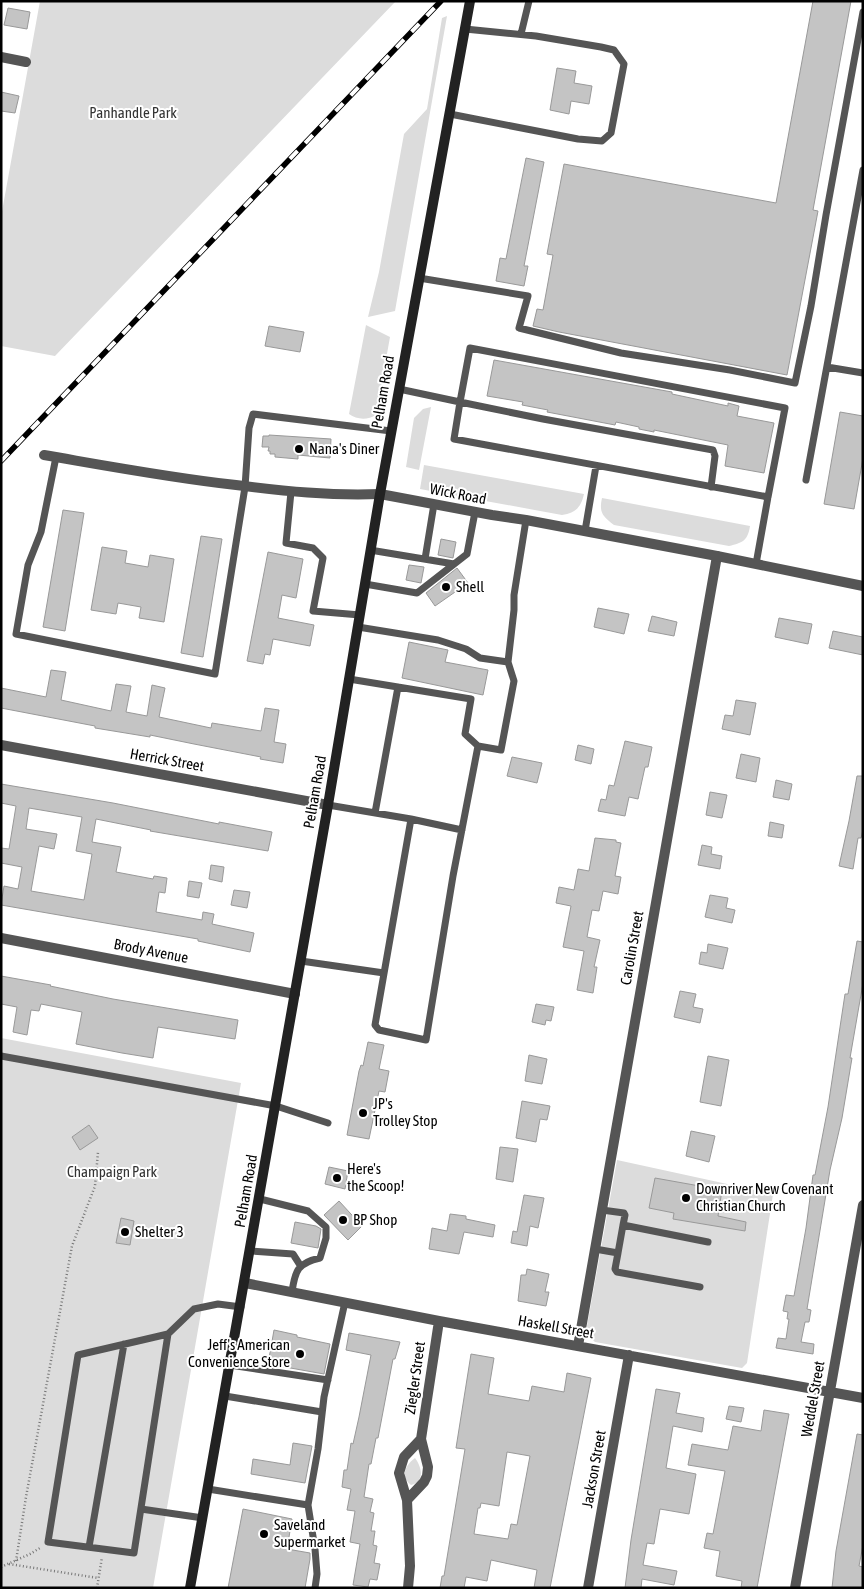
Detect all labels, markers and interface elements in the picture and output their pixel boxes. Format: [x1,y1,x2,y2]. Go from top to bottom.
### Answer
park label: Panhandle Park [89,104,177,121]
street label: Pelham Road [368,354,397,430]
place label: Nana's Diner [309,440,380,457]
marker: Nana's Diner [293,443,305,455]
street label: Wick Road [428,480,488,507]
place label: Shell [456,578,484,595]
marker: Shell [440,581,452,593]
street label: Herrick Street [129,745,205,774]
street label: Pelham Road [300,754,329,830]
street label: Carolin Street [617,910,646,986]
street label: Brody Avenue [112,935,190,966]
place label: JP's Trolley Stop [373,1095,438,1129]
marker: JP's Trolley Stop [357,1107,369,1119]
street label: Pelham Road [231,1153,260,1229]
place label: Here's the Scoop! [347,1160,404,1194]
park label: Champaign Park [67,1163,157,1180]
marker: Here's the Scoop! [331,1172,343,1184]
place label: Downriver New Covenant Christian Church [696,1180,834,1214]
marker: Downriver New Covenant Christian Church [680,1192,692,1204]
place label: BP Shop [353,1211,397,1228]
marker: BP Shop [337,1214,349,1226]
place label: Shelter 3 [135,1223,184,1240]
marker: Shelter 3 [119,1226,131,1238]
street label: Haskell Street [517,1311,595,1342]
place label: Jeff's American Convenience Store [188,1336,290,1370]
street label: Ziegler Street [401,1340,428,1416]
marker: Jeff's American Convenience Store [294,1348,306,1360]
street label: Weddel Street [797,1359,828,1438]
street label: Jackson Street [578,1429,609,1509]
place label: Saveland Supermarket [274,1516,346,1550]
marker: Saveland Supermarket [258,1528,270,1540]

